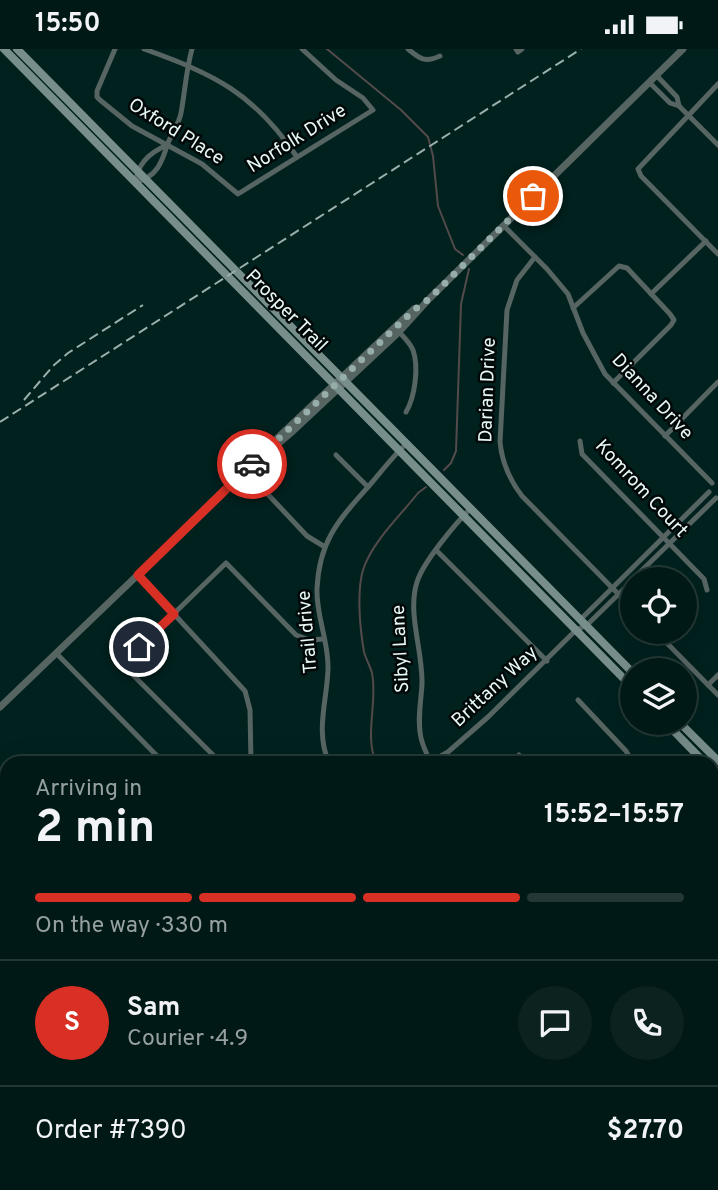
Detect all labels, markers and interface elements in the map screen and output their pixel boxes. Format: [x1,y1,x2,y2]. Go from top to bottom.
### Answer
text: 15:50 [35,8,101,41]
street label: Oxford Place [124,93,228,171]
street label: Norfolk Drive [243,99,351,179]
pin [503,166,563,226]
icon: bag [514,177,552,215]
street label: Prosper Trail [240,265,332,357]
street label: Darian Drive [474,337,502,443]
street label: Dianna Drive [606,349,698,445]
courier [217,429,287,499]
street label: Komrom Court [589,435,693,543]
icon: car [233,445,271,483]
map controls [620,567,697,735]
button: locate [620,567,697,644]
street label: Trail drive [292,589,324,675]
street label: Sibyl Lane [387,604,415,694]
pin [109,617,169,677]
icon: home [120,628,158,666]
street label: Brittany Way [447,641,543,733]
button: layers [620,658,697,735]
text: Arriving in [35,775,142,804]
text: 15:52–15:57 [544,799,684,832]
text: 2 min [35,800,155,859]
text: On the way · 330 m [35,912,228,941]
button: chat [518,986,592,1060]
button: phone [610,986,684,1060]
text: Sam [127,992,180,1025]
text: S [64,1007,80,1040]
text: Courier · 4.9 [127,1025,248,1054]
text: Order #7390 [35,1115,187,1148]
text: $27.70 [607,1115,684,1148]

